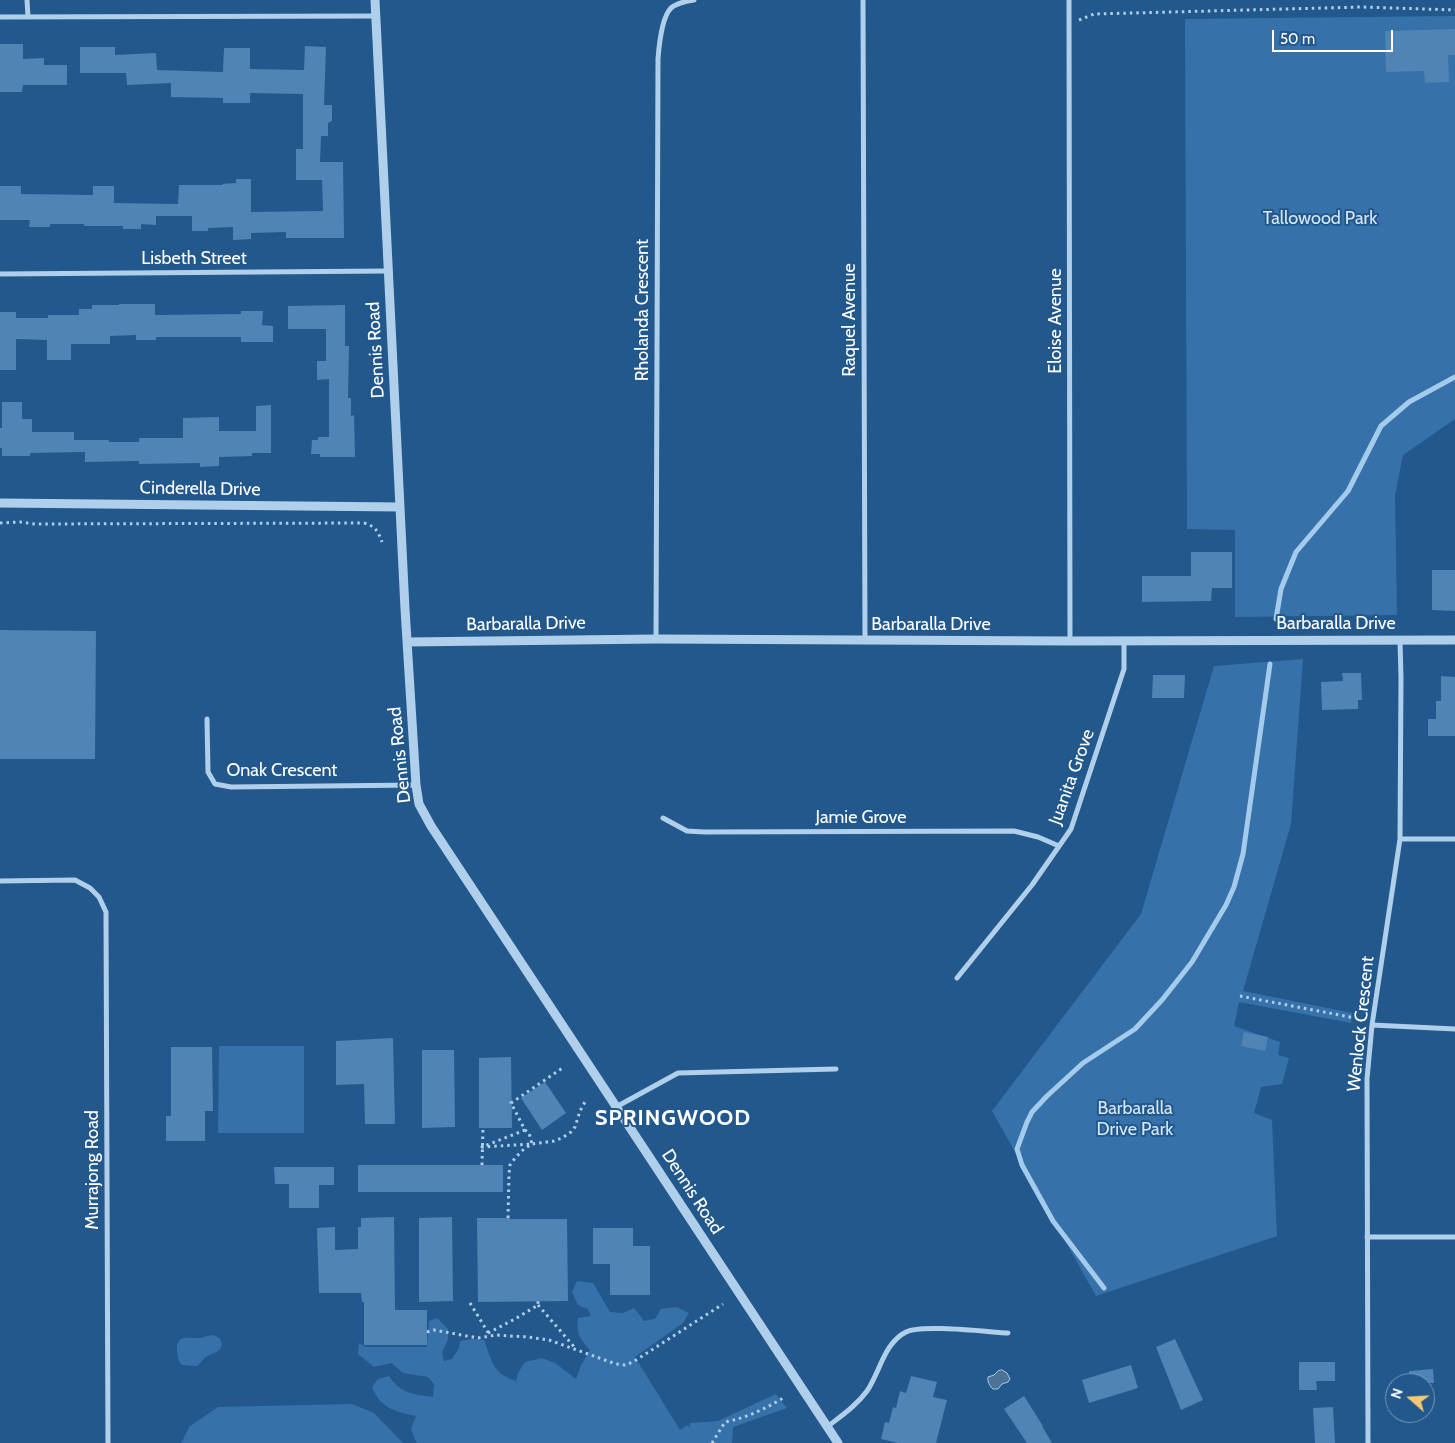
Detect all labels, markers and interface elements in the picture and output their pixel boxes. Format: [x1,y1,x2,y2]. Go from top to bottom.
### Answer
scale bar [1275,20,1396,52]
text: 50 m [1280,30,1315,48]
park label: Tallowood Park [1263,208,1377,230]
street label: Rholanda Crescent [632,239,654,381]
street label: Lisbeth Street [141,248,247,270]
street label: Raquel Avenue [839,263,861,377]
street label: Eloise Avenue [1045,268,1067,374]
street label: Dennis Road [363,301,389,399]
street label: Cinderella Drive [139,477,261,501]
street label: Barbaralla Drive [466,612,586,636]
street label: Barbaralla Drive [1276,613,1396,635]
street label: Barbaralla Drive [871,614,991,636]
street label: Dennis Road [384,706,416,804]
street label: Juanita Grove [1045,726,1099,828]
street label: Onak Crescent [227,760,337,782]
street label: Jamie Grove [815,807,907,829]
street label: Wenlock Crescent [1343,955,1379,1093]
park label: Barbaralla Drive Park [1097,1098,1173,1140]
district label: SPRINGWOOD [594,1106,752,1132]
street label: Murrajong Road [82,1110,104,1230]
street label: Dennis Road [657,1146,727,1238]
north arrow [1385,1373,1435,1423]
text: N [1387,1386,1407,1401]

